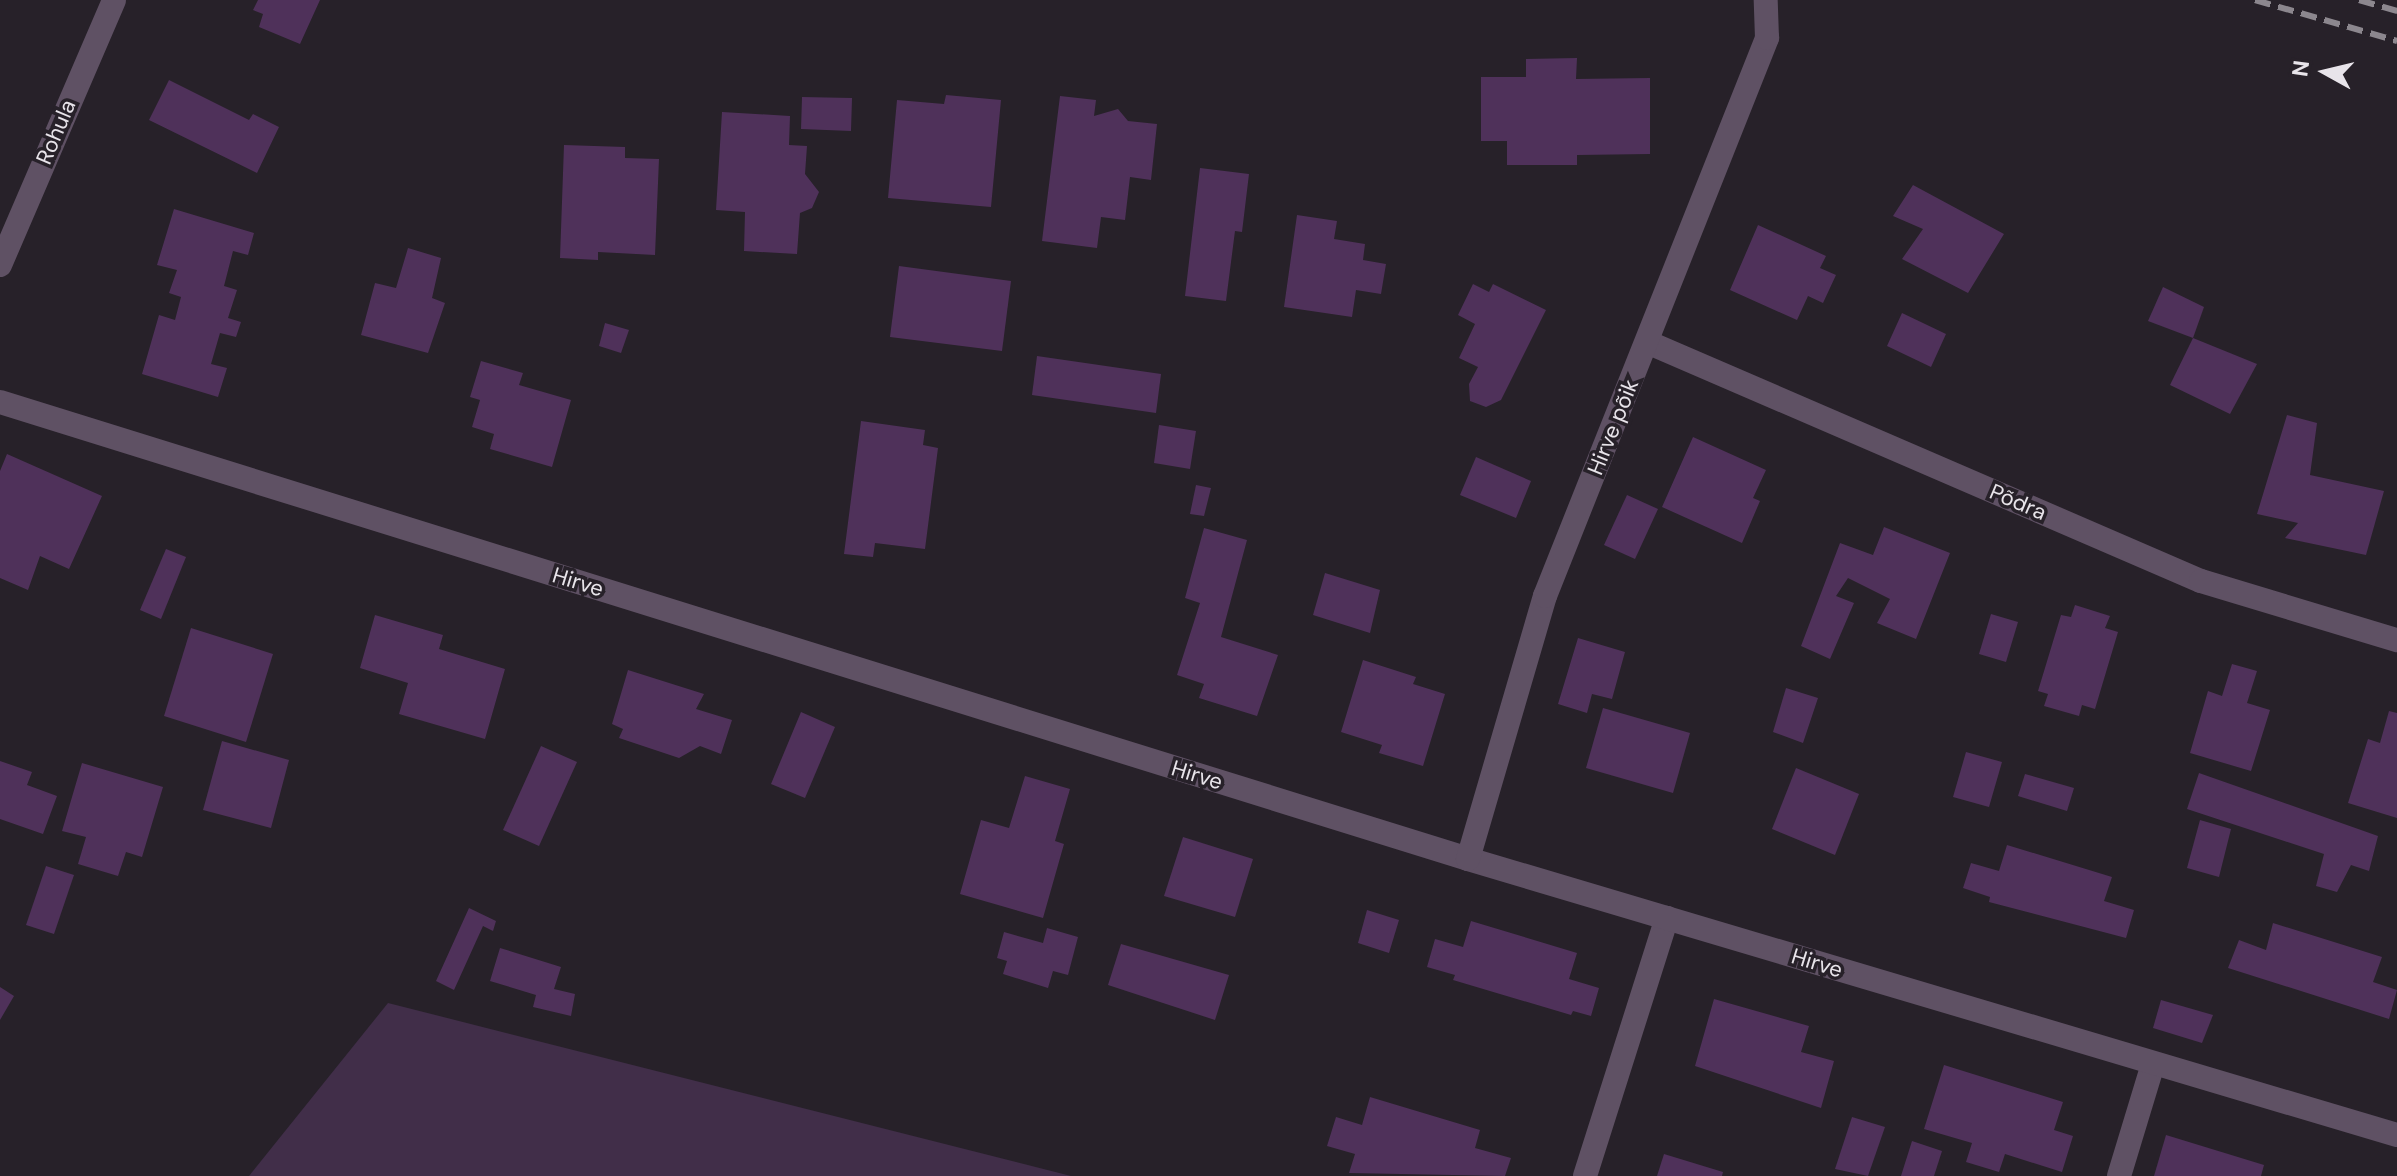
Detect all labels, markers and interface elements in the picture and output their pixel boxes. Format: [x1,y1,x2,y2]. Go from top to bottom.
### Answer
north arrow [2285,32,2365,112]
text: N [2285,59,2316,79]
street label: Rohula [31,96,81,168]
street label: Hirve põik [1582,375,1644,479]
street label: Põdra [1986,478,2050,526]
street label: Hirve [549,562,607,602]
street label: Hirve [1168,755,1226,795]
street label: Hirve [1788,943,1846,983]

